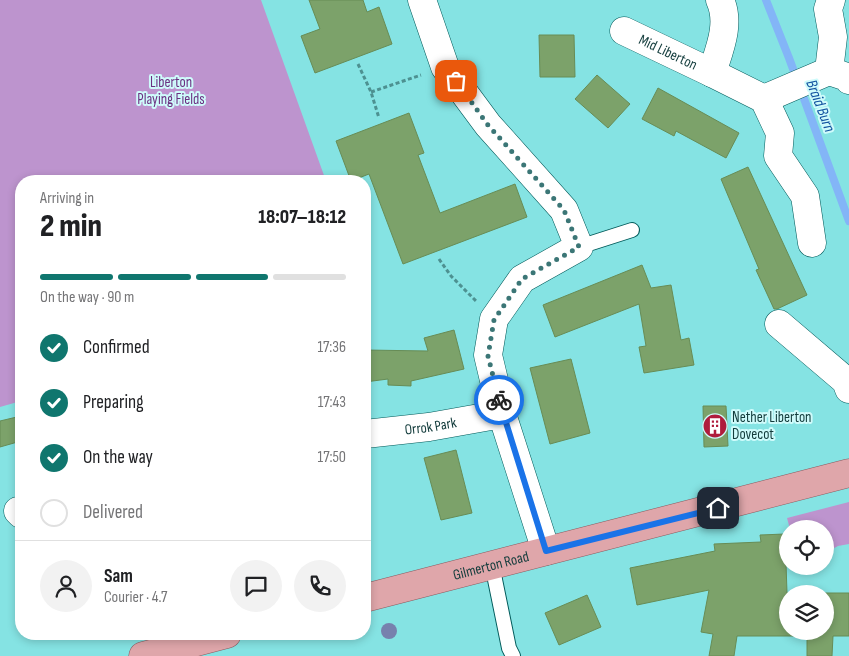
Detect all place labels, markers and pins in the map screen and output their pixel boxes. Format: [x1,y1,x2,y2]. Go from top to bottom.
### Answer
pin [435,60,477,102]
place label: Nether Liberton Dovecot [732,408,812,444]
building icon: Nether Liberton Dovecot [702,413,728,439]
pin [697,487,739,529]

